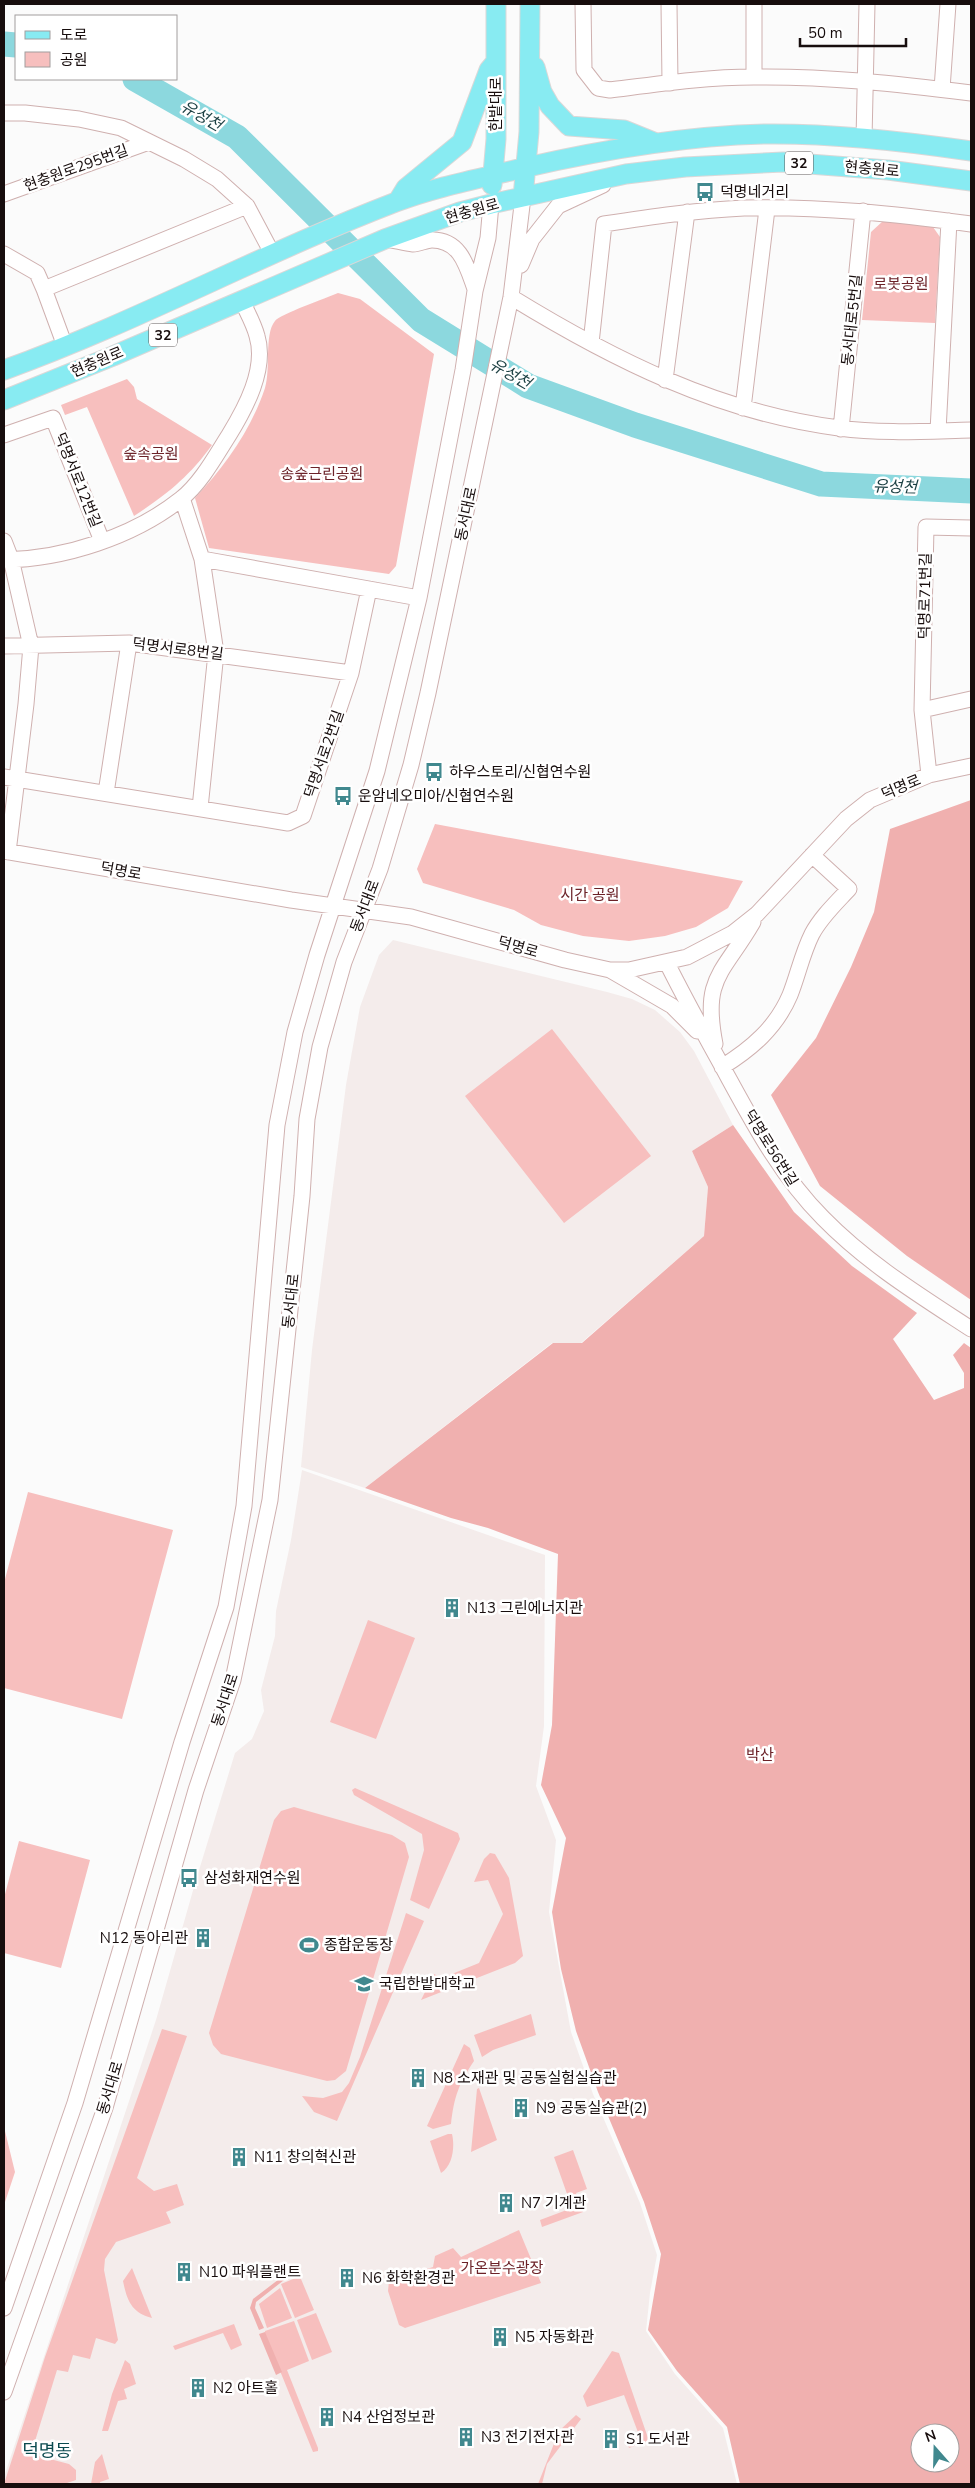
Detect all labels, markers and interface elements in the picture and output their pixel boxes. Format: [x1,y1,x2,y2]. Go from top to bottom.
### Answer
legend [15,15,178,80]
scale bar [800,15,906,47]
text: 50 m [808,23,843,43]
text: 도로 [60,25,88,45]
text: 공원 [60,50,88,70]
street label: 한밭대로 [486,76,506,132]
water label: 유성천 [176,95,228,138]
street label: 현충원로295번길 [21,140,131,196]
road number: 32 [785,152,813,174]
street label: 현충원로 [844,157,900,181]
bus stop icon: 덕명네거리 [694,181,716,203]
place label: 덕명네거리 [720,182,789,202]
street label: 현충원로 [443,194,501,228]
street label: 동서대로5번길 [837,273,867,367]
park label: 로봇공원 [873,274,929,294]
road number: 32 [149,324,177,346]
street label: 현충원로 [68,342,126,382]
water label: 유성천 [485,353,537,396]
street label: 덕명서로12번길 [50,430,106,530]
park label: 숲속공원 [123,444,179,464]
park label: 송숲근린공원 [281,464,363,484]
water label: 유성천 [873,475,920,499]
street label: 동서대로 [450,485,482,543]
street label: 덕명로71번길 [914,552,936,640]
street label: 덕명서로8번길 [131,633,225,665]
street label: 덕명서로2번길 [300,707,348,801]
bus stop icon: 하우스토리/신협연수원 [423,761,445,783]
place label: 하우스토리/신협연수원 [449,762,591,782]
street label: 덕명로 [878,770,924,804]
bus stop icon: 운암네오미아/신협연수원 [332,785,354,807]
place label: 운암네오미아/신협연수원 [358,786,514,806]
street label: 덕명로 [99,858,143,884]
street label: 동서대로 [346,877,384,935]
park label: 시간 공원 [560,885,620,905]
street label: 덕명로 [495,932,541,962]
street label: 덕명로56번길 [739,1106,803,1190]
street label: 동서대로 [278,1273,304,1329]
building icon: N13 그린에너지관 [441,1597,463,1619]
place label: N13 그린에너지관 [467,1598,583,1618]
street label: 동서대로 [207,1671,243,1729]
park label: 박산 [746,1745,774,1765]
bus stop icon: 삼성화재연수원 [178,1867,200,1889]
place label: 삼성화재연수원 [204,1868,301,1888]
building icon: N12 동아리관 [192,1927,214,1949]
place label: N12 동아리관 [100,1928,188,1948]
sports icon: 종합운동장 [298,1934,320,1956]
place label: 종합운동장 [324,1935,393,1955]
school or university icon: 국립한밭대학교 [353,1973,375,1995]
place label: 국립한밭대학교 [379,1974,476,1994]
street label: 동서대로 [92,2059,128,2117]
building icon: N8 소재관 및 공동실험실습관 [407,2067,429,2089]
place label: N8 소재관 및 공동실험실습관 [433,2068,617,2088]
building icon: N9 공동실습관(2) [510,2097,532,2119]
place label: N9 공동실습관(2) [536,2098,647,2118]
building icon: N11 창의혁신관 [228,2146,250,2168]
place label: N11 창의혁신관 [254,2147,356,2167]
building icon: N7 기계관 [495,2192,517,2214]
place label: N7 기계관 [521,2193,587,2213]
park label: 가온분수광장 [461,2258,544,2278]
building icon: N10 파워플랜트 [173,2261,195,2283]
place label: N10 파워플랜트 [199,2262,301,2282]
building icon: N6 화학환경관 [336,2267,358,2289]
place label: N6 화학환경관 [362,2268,455,2288]
building icon: N5 자동화관 [489,2326,511,2348]
place label: N5 자동화관 [515,2327,594,2347]
building icon: N2 아트홀 [187,2377,209,2399]
place label: N2 아트홀 [213,2378,278,2398]
building icon: N4 산업정보관 [316,2406,338,2428]
place label: N4 산업정보관 [342,2407,435,2427]
north arrow [910,2423,960,2473]
building icon: N3 전기전자관 [455,2426,477,2448]
text: N [923,2426,939,2447]
place label: N3 전기전자관 [481,2427,574,2447]
building icon: S1 도서관 [600,2428,622,2450]
place label: S1 도서관 [626,2429,690,2449]
district label: 덕명동 [22,2439,72,2463]

